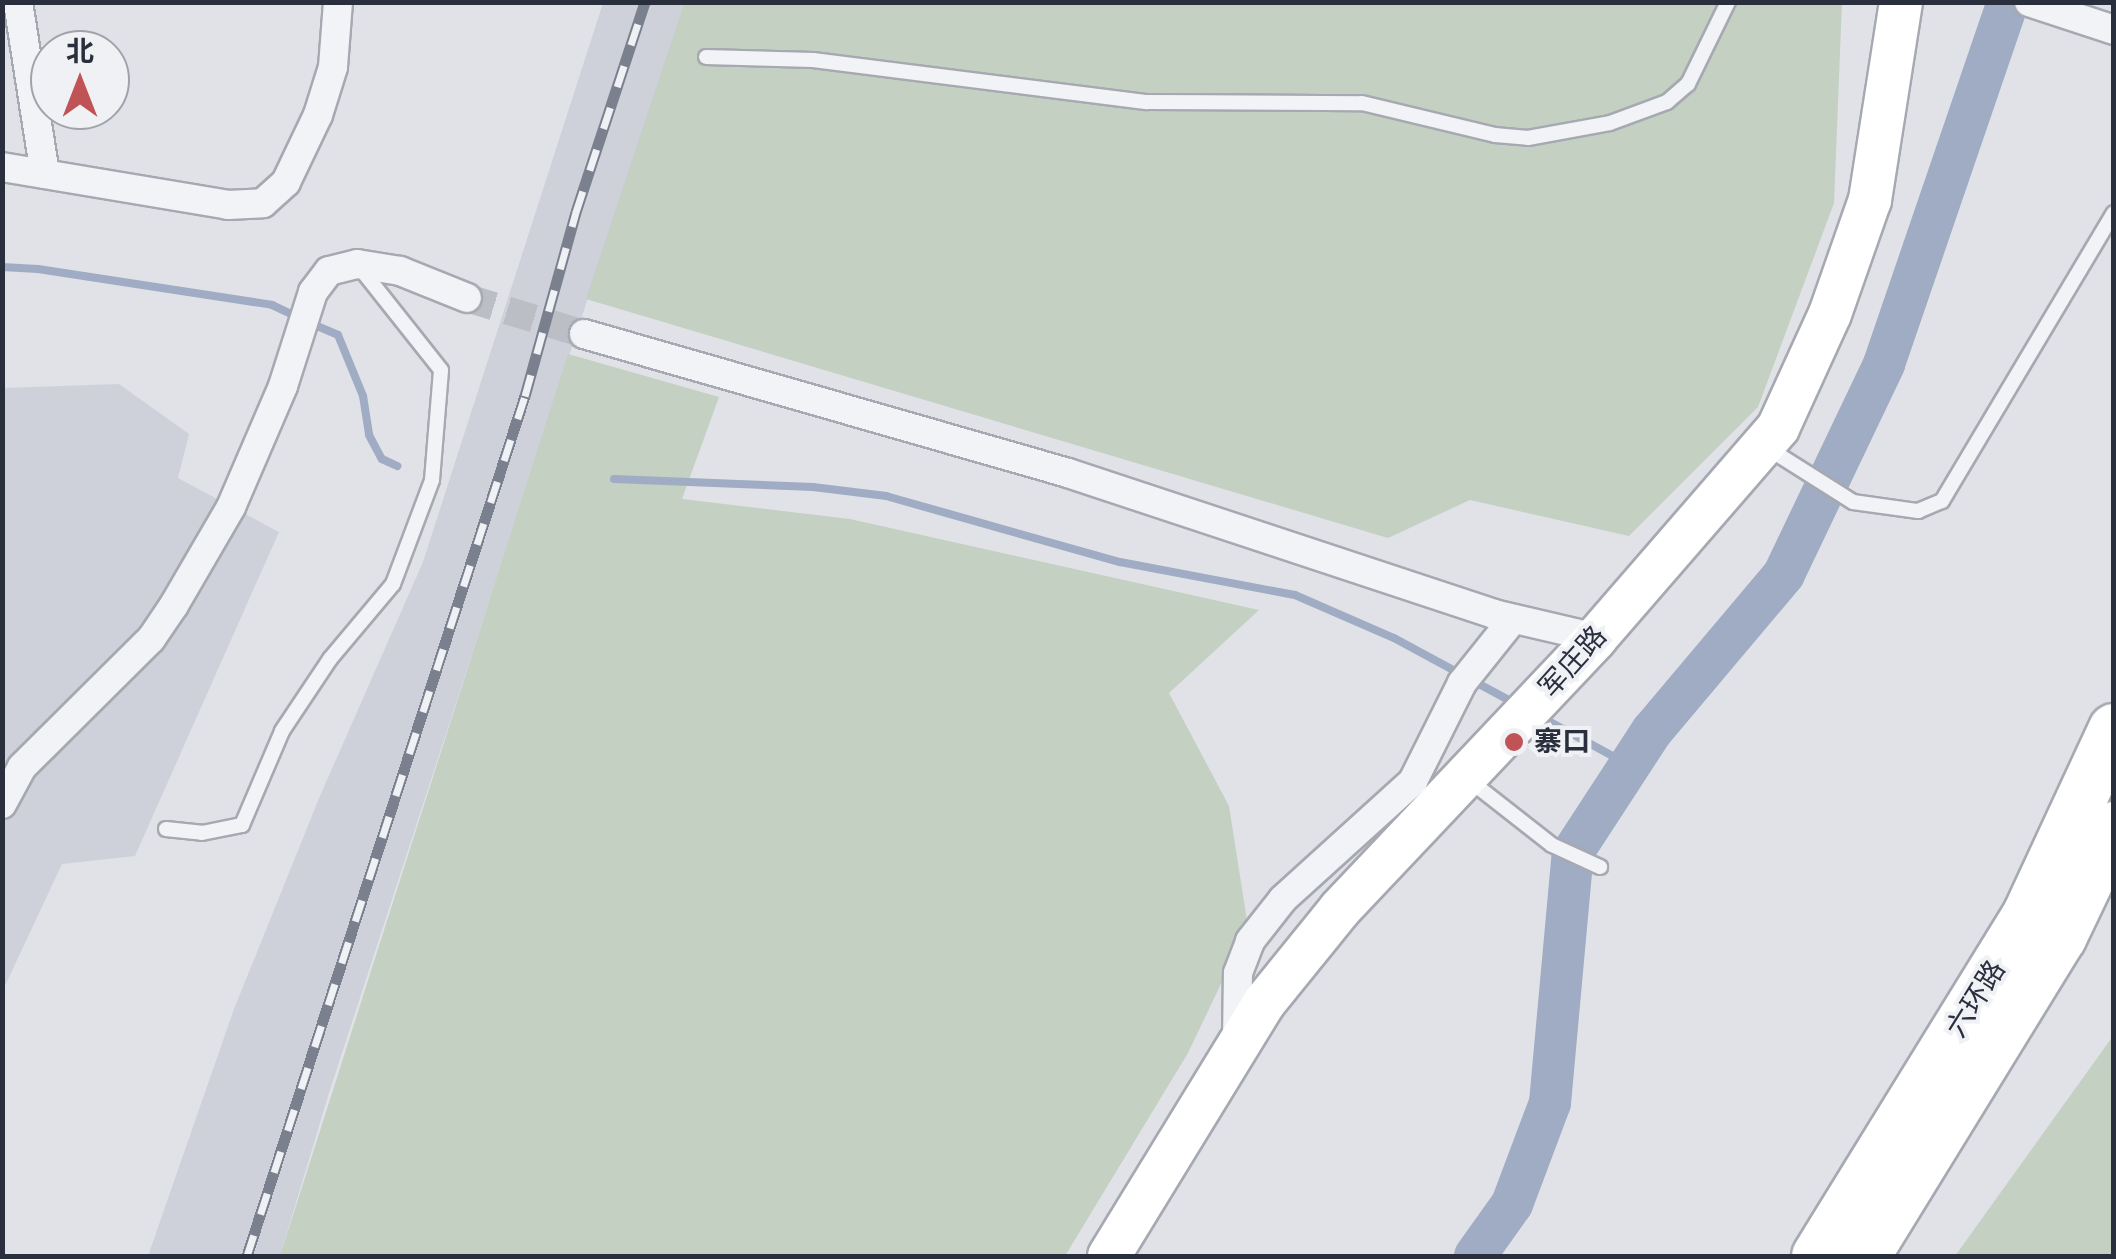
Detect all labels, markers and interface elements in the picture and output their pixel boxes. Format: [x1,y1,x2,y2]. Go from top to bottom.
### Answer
north arrow [30,30,130,130]
text: 北 [66,35,94,68]
street label: 军庄路 [1532,620,1614,704]
place label: 寨口 [1534,725,1590,759]
marker: 寨口 [1503,731,1525,753]
street label: 六环路 [1939,954,2013,1044]

